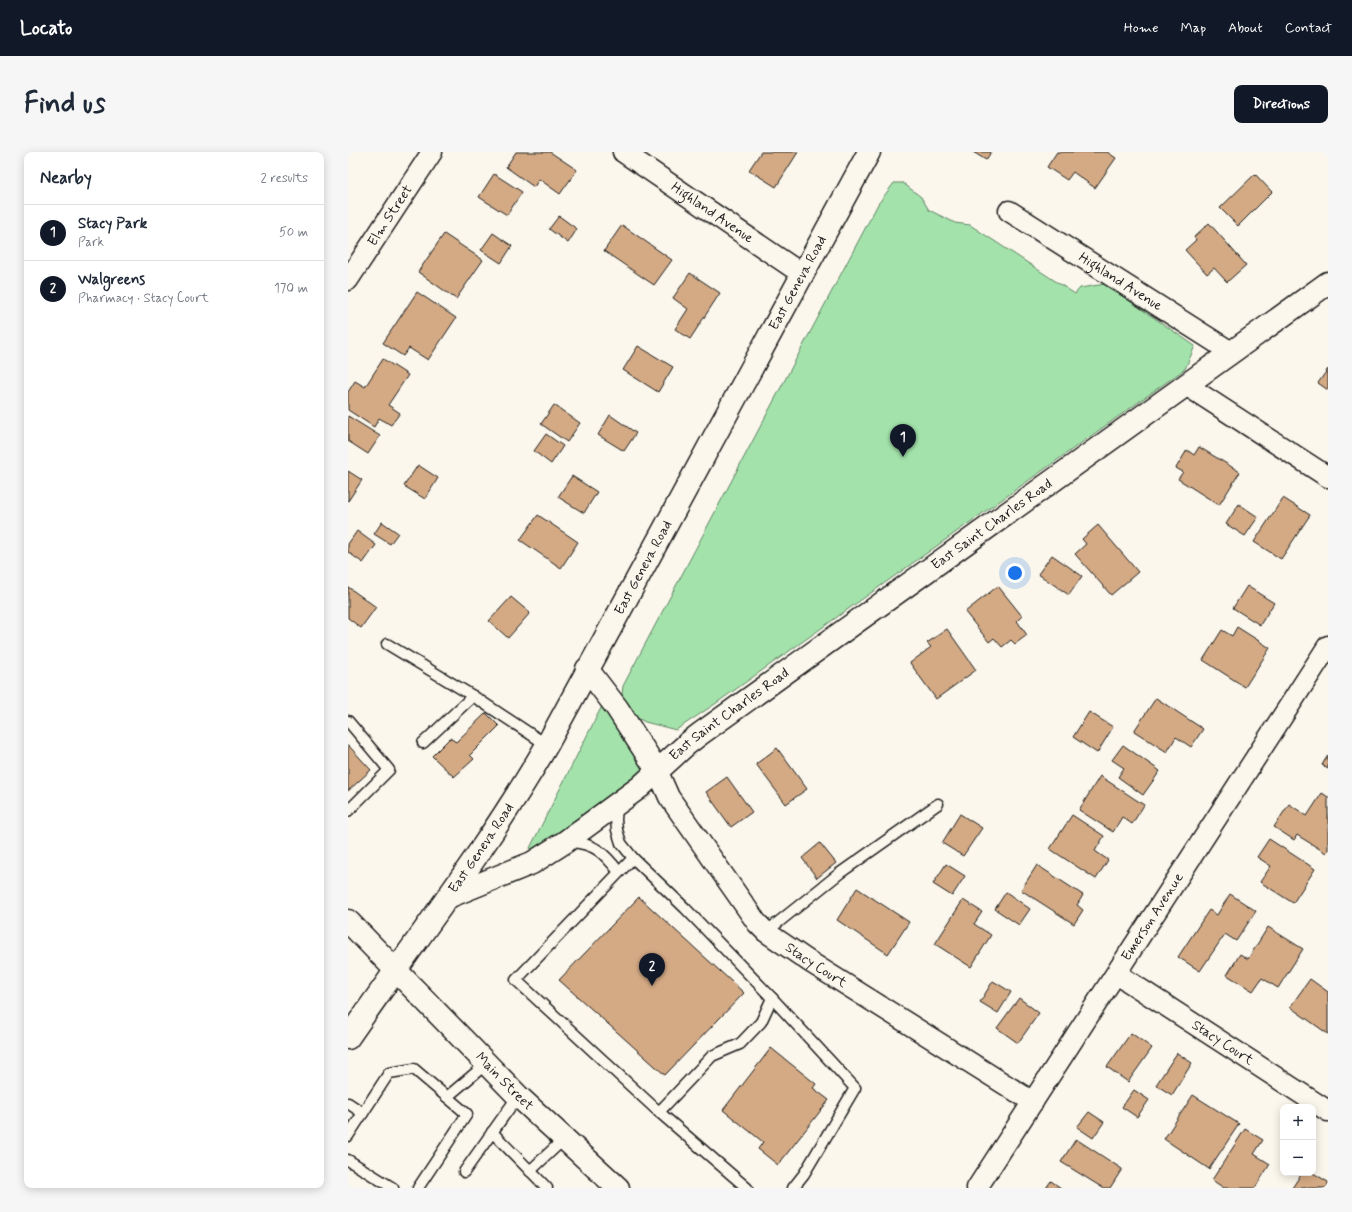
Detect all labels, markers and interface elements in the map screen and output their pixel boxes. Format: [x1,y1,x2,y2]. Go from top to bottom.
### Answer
text: Locato [20,16,72,41]
text: Home [1124,19,1158,37]
text: Map [1180,19,1206,37]
text: About [1228,19,1263,37]
text: Contact [1285,19,1332,37]
button: Directions [1234,85,1328,123]
text: Find us [24,86,105,123]
text: Nearby [40,167,92,189]
text: 2 results [261,170,308,187]
street label: Highland Avenue [668,178,757,248]
street label: Elm Street [364,181,417,250]
text: Stacy Park [78,214,147,234]
text: 1 [50,224,56,241]
text: 50 m [279,224,308,241]
street label: East Geneva Road [765,233,831,333]
text: Park [78,234,104,251]
street label: Highland Avenue [1075,248,1166,315]
text: Walgreens [78,270,145,290]
text: 2 [50,280,56,297]
text: 170 m [274,280,308,297]
text: Pharmacy · Stacy Court [78,290,209,307]
pin: 1 [890,424,916,457]
street label: East Saint Charles Road [928,475,1056,574]
street label: East Geneva Road [610,517,676,618]
your location [1005,563,1025,583]
street label: East Saint Charles Road [666,664,793,765]
street label: East Geneva Road [444,800,518,897]
street label: Emerson Avenue [1117,869,1188,964]
street label: Stacy Court [782,939,851,992]
pin: 2 [639,953,665,986]
street label: Stacy Court [1188,1016,1258,1070]
street label: Main Street [471,1048,537,1115]
map controls [1280,1104,1316,1176]
button: + [1280,1104,1316,1140]
button: − [1280,1140,1316,1176]

